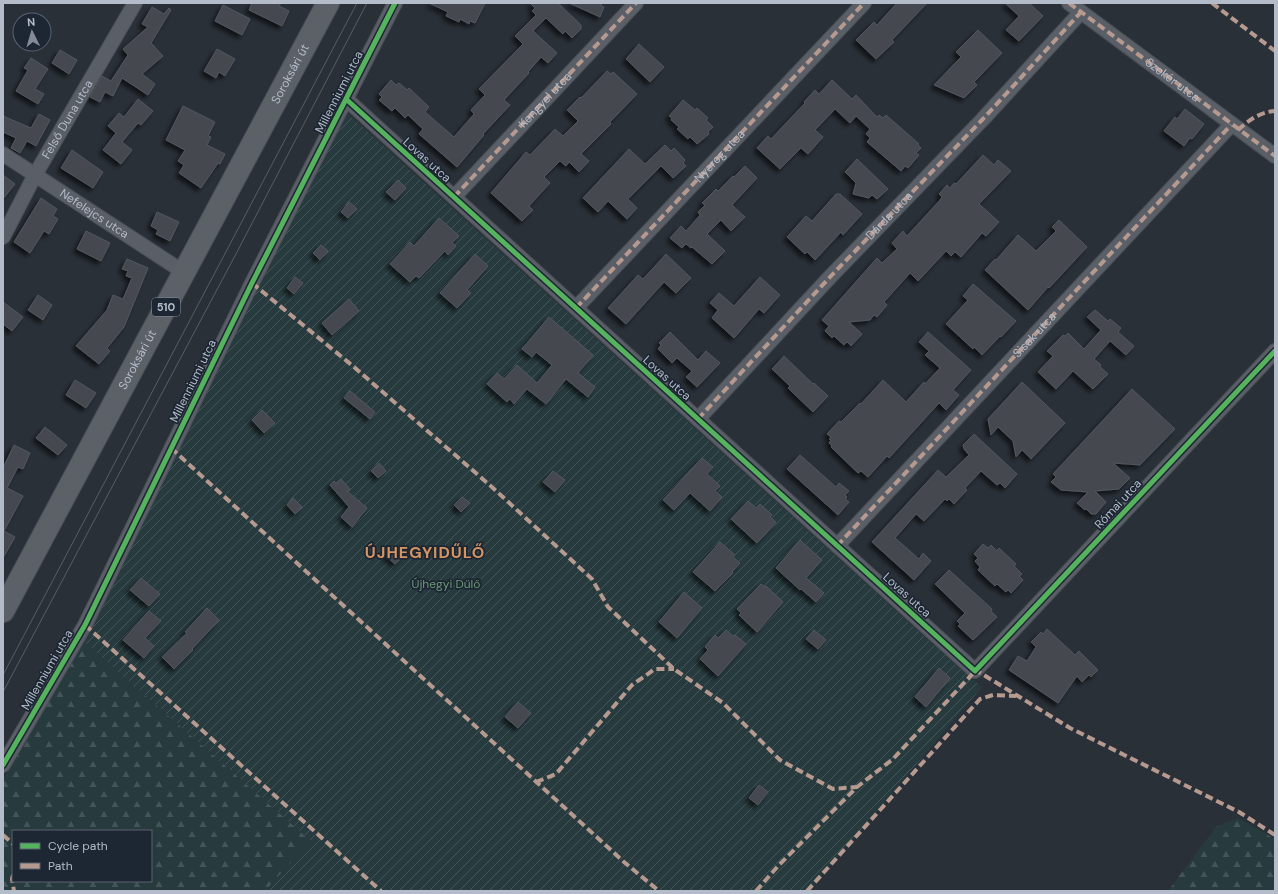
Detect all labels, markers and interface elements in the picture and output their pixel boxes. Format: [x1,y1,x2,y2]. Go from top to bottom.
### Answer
north arrow [12,12,52,52]
text: N [27,15,36,29]
street label: Soroksári út [268,41,313,107]
street label: Millenniumi utca [311,48,367,136]
street label: Szekér utca [1142,54,1203,105]
street label: Kengyel utca [515,69,575,131]
street label: Felső Duna utca [38,77,96,162]
street label: Nyereg utca [691,126,748,186]
street label: Lovas utca [400,134,454,186]
street label: Nefelejcs utca [57,185,132,242]
street label: Dárda utca [862,188,916,243]
road number: 510 [152,298,180,316]
street label: Sisak utca [1009,309,1060,361]
street label: Soroksári út [115,327,160,392]
street label: Millenniumi utca [166,337,220,425]
street label: Lovas utca [640,352,694,404]
street label: Római utca [1091,476,1145,532]
district label: ÚJHEGYIDŰLŐ [365,542,485,563]
street label: Lovas utca [880,569,934,621]
park label: Újhegyi Dűlő [412,576,480,592]
street label: Millenniumi utca [18,627,76,713]
legend [12,830,152,882]
text: Cycle path [48,838,108,854]
text: Path [48,858,73,874]

